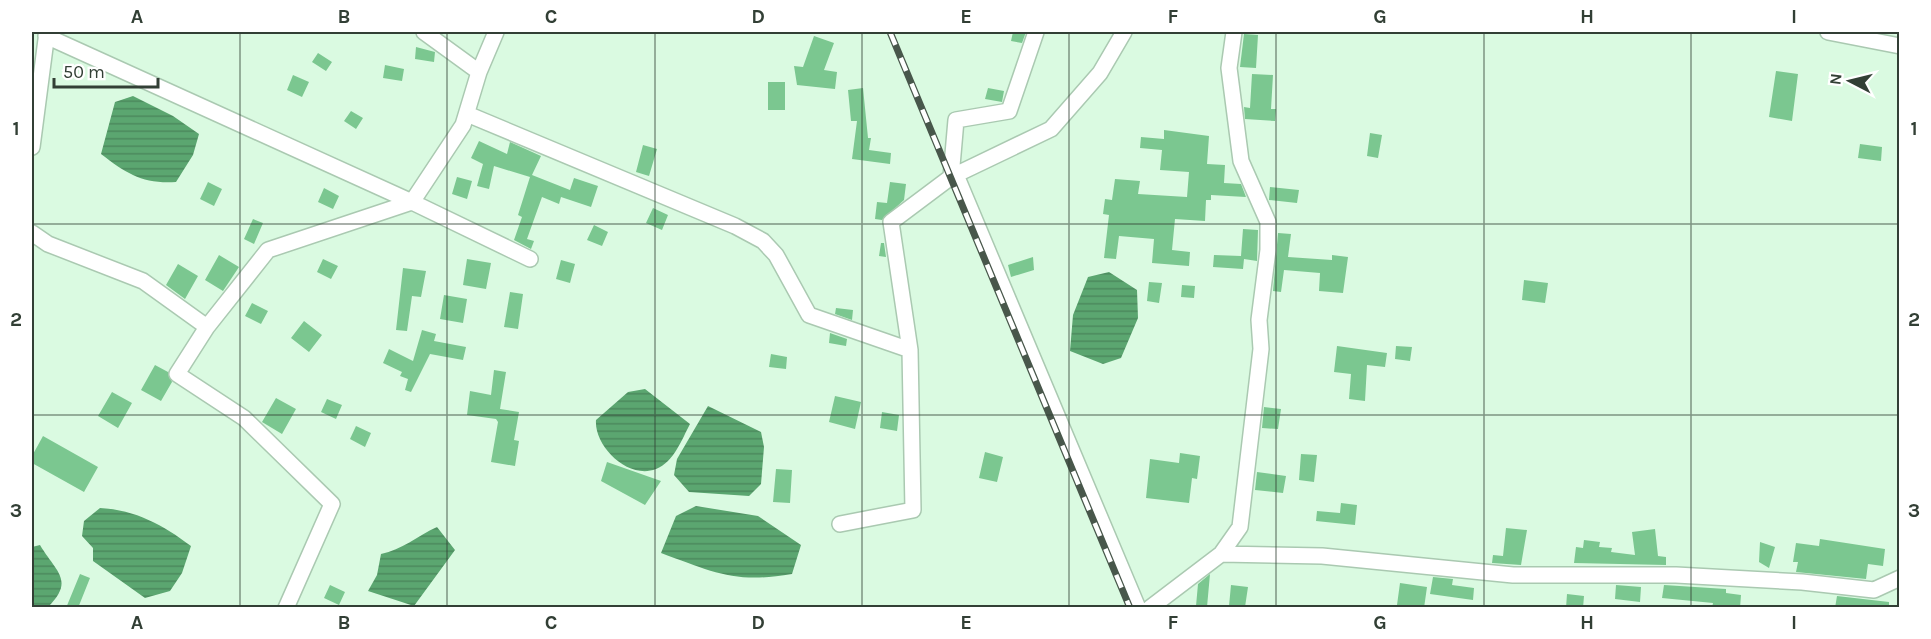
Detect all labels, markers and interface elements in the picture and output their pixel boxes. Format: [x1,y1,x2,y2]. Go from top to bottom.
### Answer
text: A [131,5,144,28]
text: B [338,5,350,28]
text: C [545,5,557,28]
text: D [751,5,765,28]
text: E [960,5,972,28]
text: F [1168,5,1179,28]
text: G [1373,5,1387,28]
text: H [1580,5,1594,28]
text: I [1791,5,1797,28]
scale bar [54,51,158,89]
north arrow [1820,51,1880,111]
text: 50 m [63,61,105,83]
text: N [1825,72,1846,86]
text: 1 [12,117,20,140]
text: 1 [1910,117,1918,140]
text: 2 [10,308,22,331]
text: 2 [1908,308,1920,331]
text: 3 [10,499,22,522]
text: 3 [1908,499,1920,522]
text: A [131,611,144,634]
text: B [338,611,350,634]
text: C [545,611,557,634]
text: D [751,611,765,634]
text: E [960,611,972,634]
text: F [1168,611,1179,634]
text: G [1373,611,1387,634]
text: H [1580,611,1594,634]
text: I [1791,611,1797,634]

